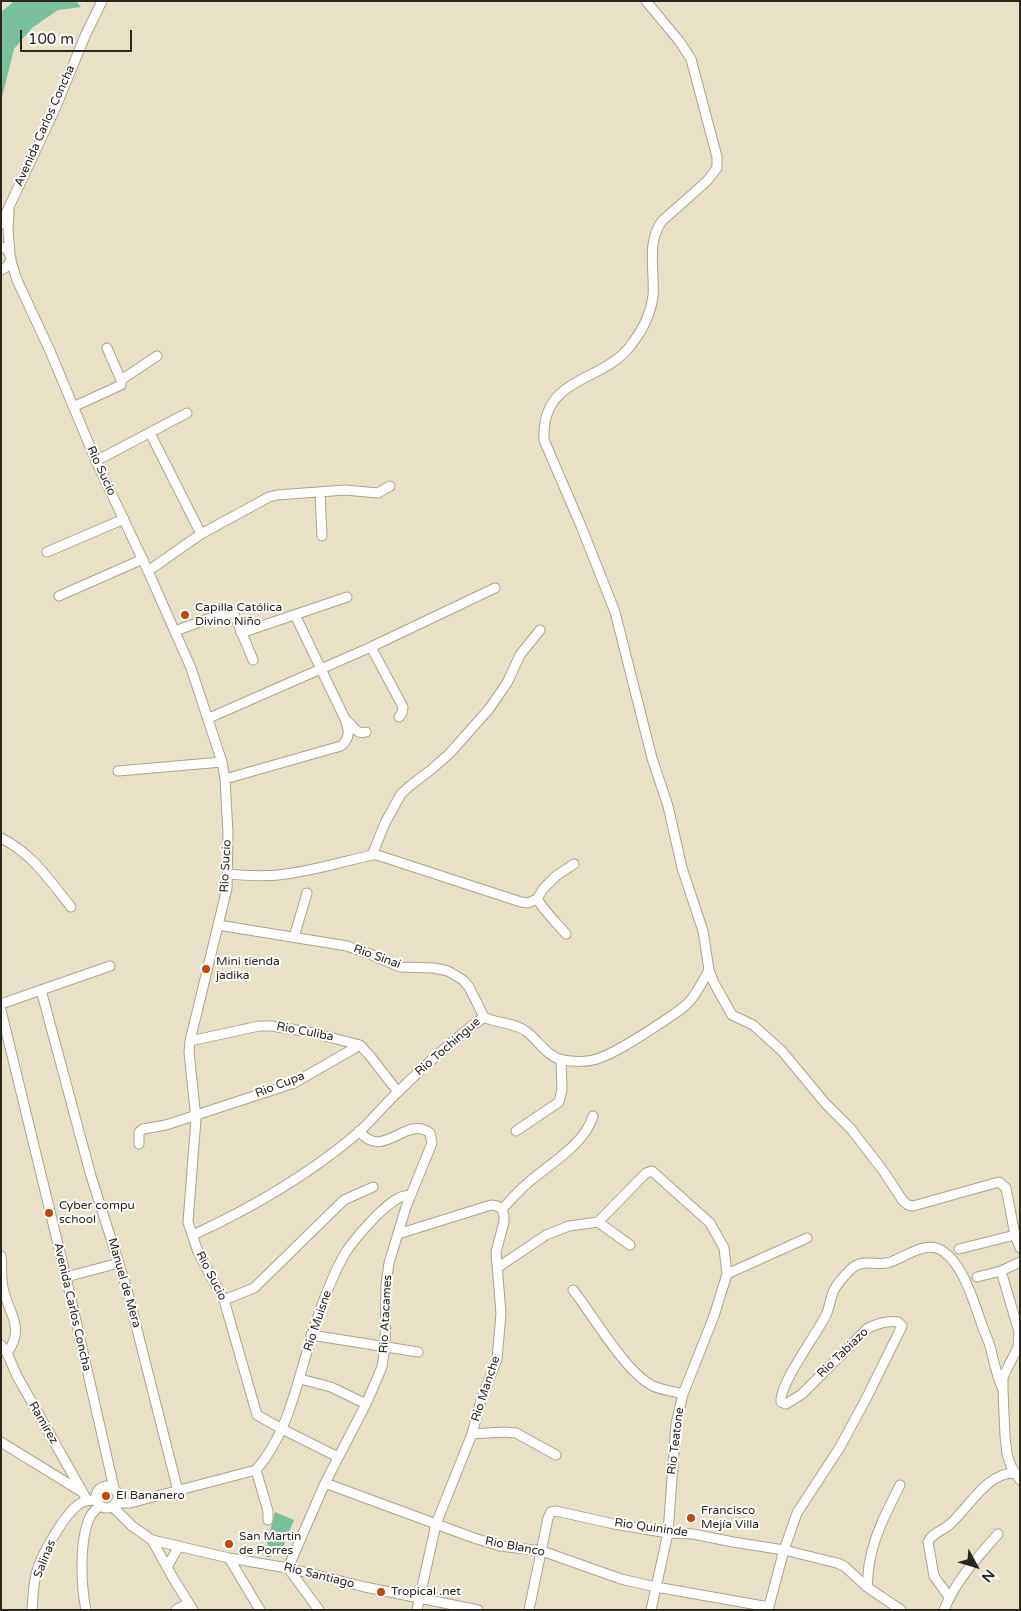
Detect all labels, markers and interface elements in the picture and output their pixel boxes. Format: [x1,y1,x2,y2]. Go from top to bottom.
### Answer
scale bar [22,20,135,52]
text: 100 m [28,30,74,48]
street label: Avenida Carlos Concha [12,63,78,189]
street label: Rio Sucio [83,444,119,498]
place label: Capilla Católica Divino Niño [195,601,282,629]
marker: Capilla Católica Divino Niño [179,609,191,621]
street label: Rio Sucio [217,839,235,893]
street label: Rio Sinai [351,942,403,972]
place label: Mini tienda jadika [216,955,280,983]
marker: Mini tienda jadika [200,963,212,975]
street label: Rio Tochingue [413,1015,483,1079]
street label: Rio Culiba [275,1019,335,1045]
street label: Rio Cupa [253,1069,307,1101]
place label: Cyber compu school [59,1199,135,1227]
marker: Cyber compu school [43,1207,55,1219]
street label: Manuel de Mera [104,1236,144,1330]
street label: Avenida Carlos Concha [50,1241,94,1373]
street label: Rio Sucio [193,1249,229,1303]
street label: Rio Atacames [377,1274,395,1354]
street label: Rio Muisne [301,1289,335,1353]
street label: Rio Tabiazo [814,1325,872,1381]
street label: Rio Manche [469,1354,503,1424]
street label: Ramírez [25,1399,61,1447]
street label: Rio Teatone [665,1406,687,1476]
place label: El Bananero [116,1489,185,1503]
marker: El Bananero [100,1490,112,1502]
place label: Francisco Mejía Villa [701,1504,759,1532]
marker: Francisco Mejía Villa [685,1512,697,1524]
street label: Rio Quininde [613,1516,689,1540]
place label: San Martin de Porres [239,1530,301,1558]
street label: Rio Blanco [484,1534,546,1560]
street label: Salinas [31,1538,59,1580]
marker: San Martin de Porres [223,1538,235,1550]
north arrow [951,1541,1001,1591]
street label: Rio Santiago [282,1560,356,1592]
text: N [978,1566,998,1585]
place label: Tropical .net [391,1585,461,1599]
marker: Tropical .net [375,1586,387,1598]

